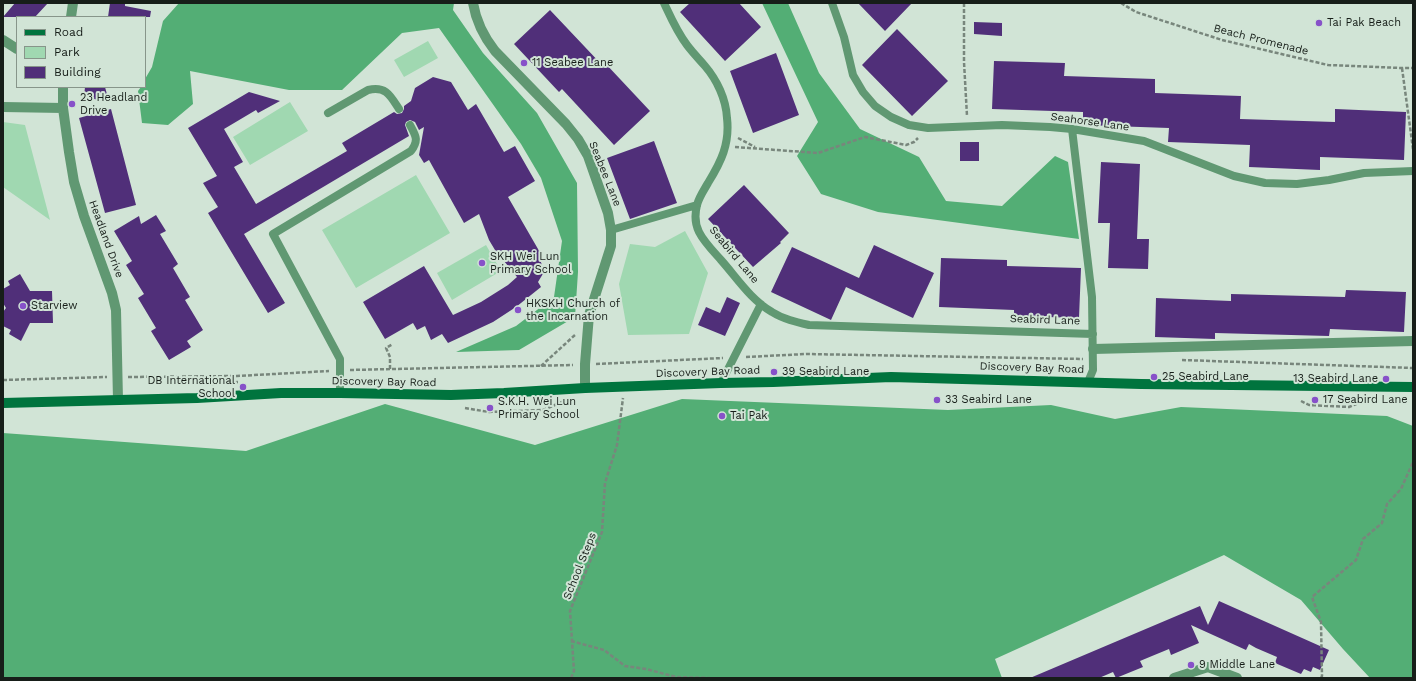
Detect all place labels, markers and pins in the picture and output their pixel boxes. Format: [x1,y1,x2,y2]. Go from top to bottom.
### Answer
place label: Tai Pak Beach [1327,16,1401,30]
marker: Tai Pak Beach [1314,18,1324,28]
place label: 11 Seabee Lane [532,56,613,70]
marker: 11 Seabee Lane [519,58,529,68]
place label: 23 Headland Drive [80,91,147,117]
marker: 23 Headland Drive [67,99,77,109]
place label: SKH Wei Lun Primary School [490,250,571,276]
marker: SKH Wei Lun Primary School [477,258,487,268]
place label: HKSKH Church of the Incarnation [526,297,620,323]
place label: Starview [31,299,77,313]
marker: Starview [18,301,28,311]
marker: HKSKH Church of the Incarnation [513,305,523,315]
place label: 39 Seabird Lane [782,365,869,379]
marker: 39 Seabird Lane [769,367,779,377]
place label: 25 Seabird Lane [1162,370,1249,384]
marker: 25 Seabird Lane [1149,372,1159,382]
place label: 13 Seabird Lane [1293,372,1378,386]
place label: DB International School [147,374,235,400]
marker: 13 Seabird Lane [1381,374,1391,384]
marker: DB International School [238,382,248,392]
place label: 33 Seabird Lane [945,393,1032,407]
place label: 17 Seabird Lane [1323,393,1408,407]
place label: S.K.H. Wei Lun Primary School [498,395,579,421]
marker: 33 Seabird Lane [932,395,942,405]
marker: 17 Seabird Lane [1310,395,1320,405]
marker: S.K.H. Wei Lun Primary School [485,403,495,413]
place label: Tai Pak [730,409,768,423]
marker: Tai Pak [717,411,727,421]
place label: 9 Middle Lane [1199,658,1275,672]
marker: 9 Middle Lane [1186,660,1196,670]

